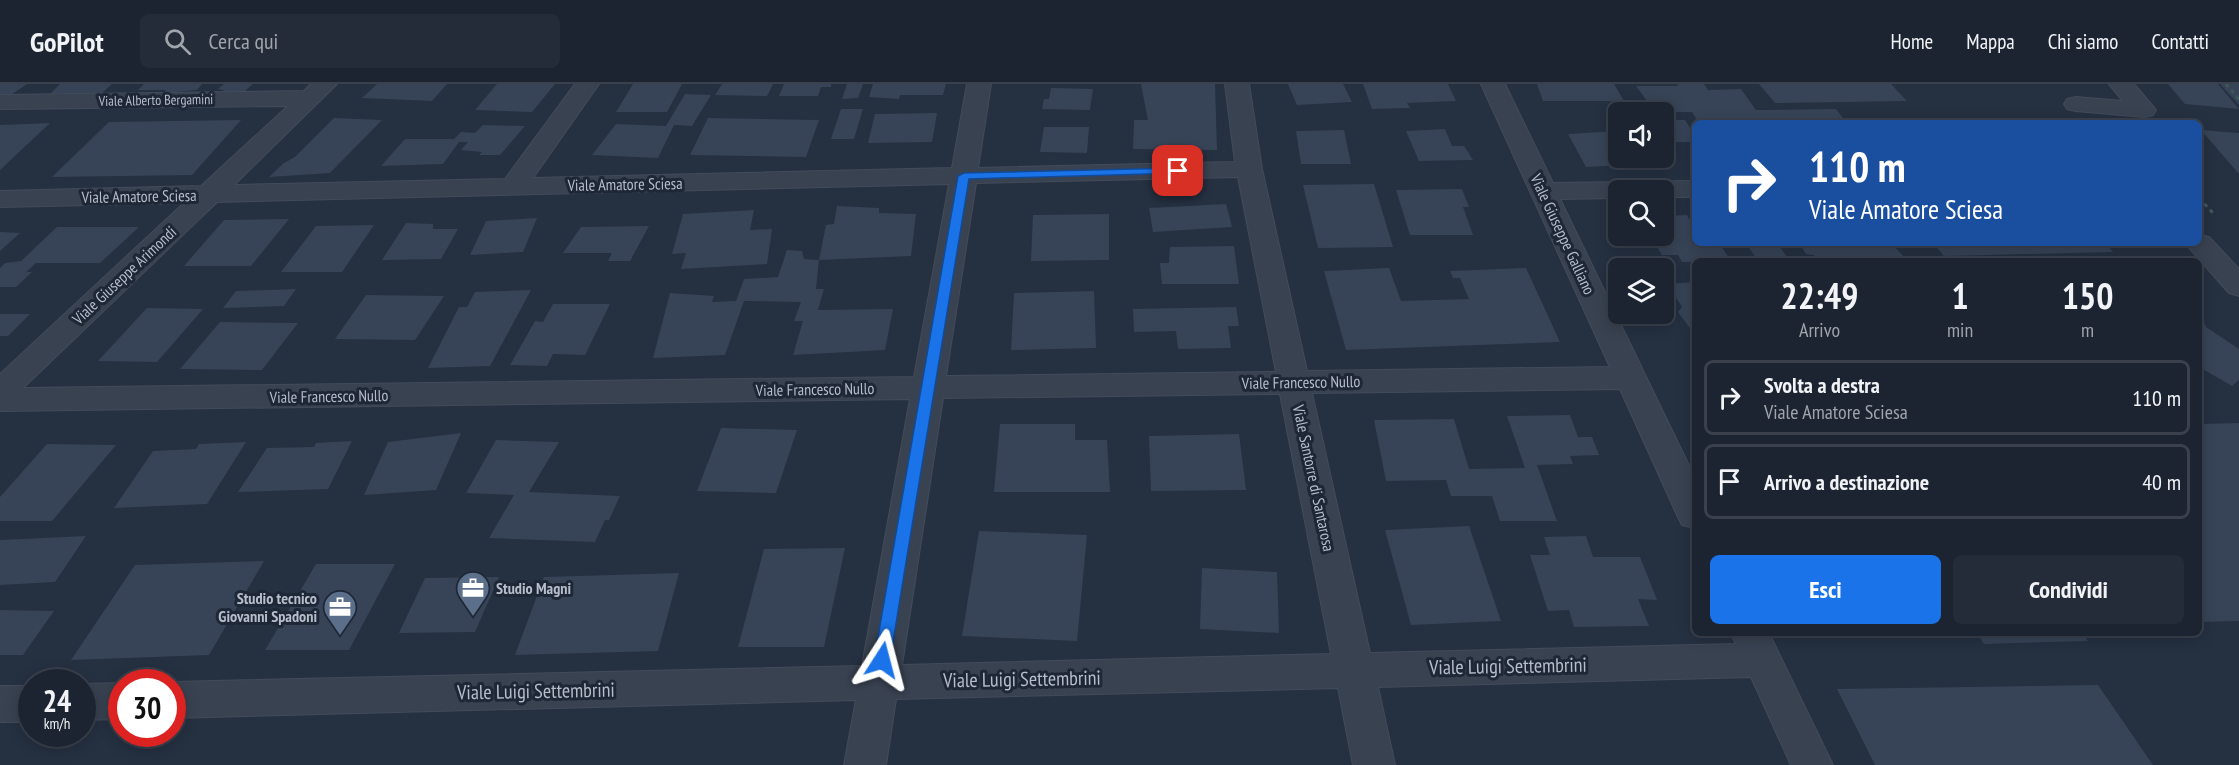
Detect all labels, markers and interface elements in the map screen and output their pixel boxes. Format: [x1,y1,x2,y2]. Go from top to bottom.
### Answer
search box [140,14,560,68]
text: GoPilot [30,23,104,60]
icon: search [161,25,194,58]
text: Cerca qui [209,27,278,55]
text: Home [1891,28,1933,55]
text: Mappa [1966,28,2015,55]
text: Chi siamo [2048,28,2118,55]
text: Contatti [2151,28,2209,55]
street label: Viale Alberto Bergamini [98,90,213,110]
map controls [1608,102,1674,324]
button: sound [1608,102,1674,168]
text: 110 m [1809,139,1906,194]
icon: right [1710,144,1788,222]
pin [1152,145,1203,196]
icon: arrive [1161,154,1194,187]
street label: Viale Giuseppe Galliano [1526,170,1600,298]
street label: Viale Amatore Sciesa [566,173,683,195]
button: search [1608,180,1674,246]
street label: Viale Amatore Sciesa [80,185,197,207]
text: Viale Amatore Sciesa [1809,192,2003,226]
street label: Viale Giuseppe Arimondi [67,222,180,329]
button: layers [1608,258,1674,324]
text: 22:49 [1781,272,1858,319]
text: 1 [1951,272,1969,319]
text: 150 [2062,272,2113,319]
text: Arrivo [1799,317,1840,343]
text: min [1947,317,1973,343]
text: m [2081,317,2094,343]
street label: Viale Francesco Nullo [1241,371,1361,393]
text: Svolta a destra [1764,371,1880,399]
street label: Viale Francesco Nullo [755,378,875,400]
icon: right [1713,381,1746,414]
text: 110 m [2132,384,2181,412]
street label: Viale Francesco Nullo [269,385,389,407]
text: Viale Amatore Sciesa [1764,399,1908,425]
street label: Viale Santorre di Santarosa [1289,402,1339,553]
icon: arrive [1713,465,1746,498]
text: Arrivo a destinazione [1764,468,1929,496]
text: 40 m [2142,468,2181,496]
button: Esci [1710,555,1941,624]
button: Condividi [1953,555,2184,624]
office icon: Studio Magni [455,570,491,617]
place label: Studio Magni [496,578,571,598]
place label: Studio tecnico Giovanni Spadoni [218,588,317,626]
office icon: Studio tecnico Giovanni Spadoni [322,589,358,636]
position arrow [850,628,914,692]
street label: Viale Luigi Settembrini [1428,652,1587,680]
street label: Viale Luigi Settembrini [942,665,1101,693]
speed limit sign: 30 [108,669,186,747]
street label: Viale Luigi Settembrini [456,677,615,705]
text: 24 [43,681,71,720]
text: km/h [44,714,70,733]

